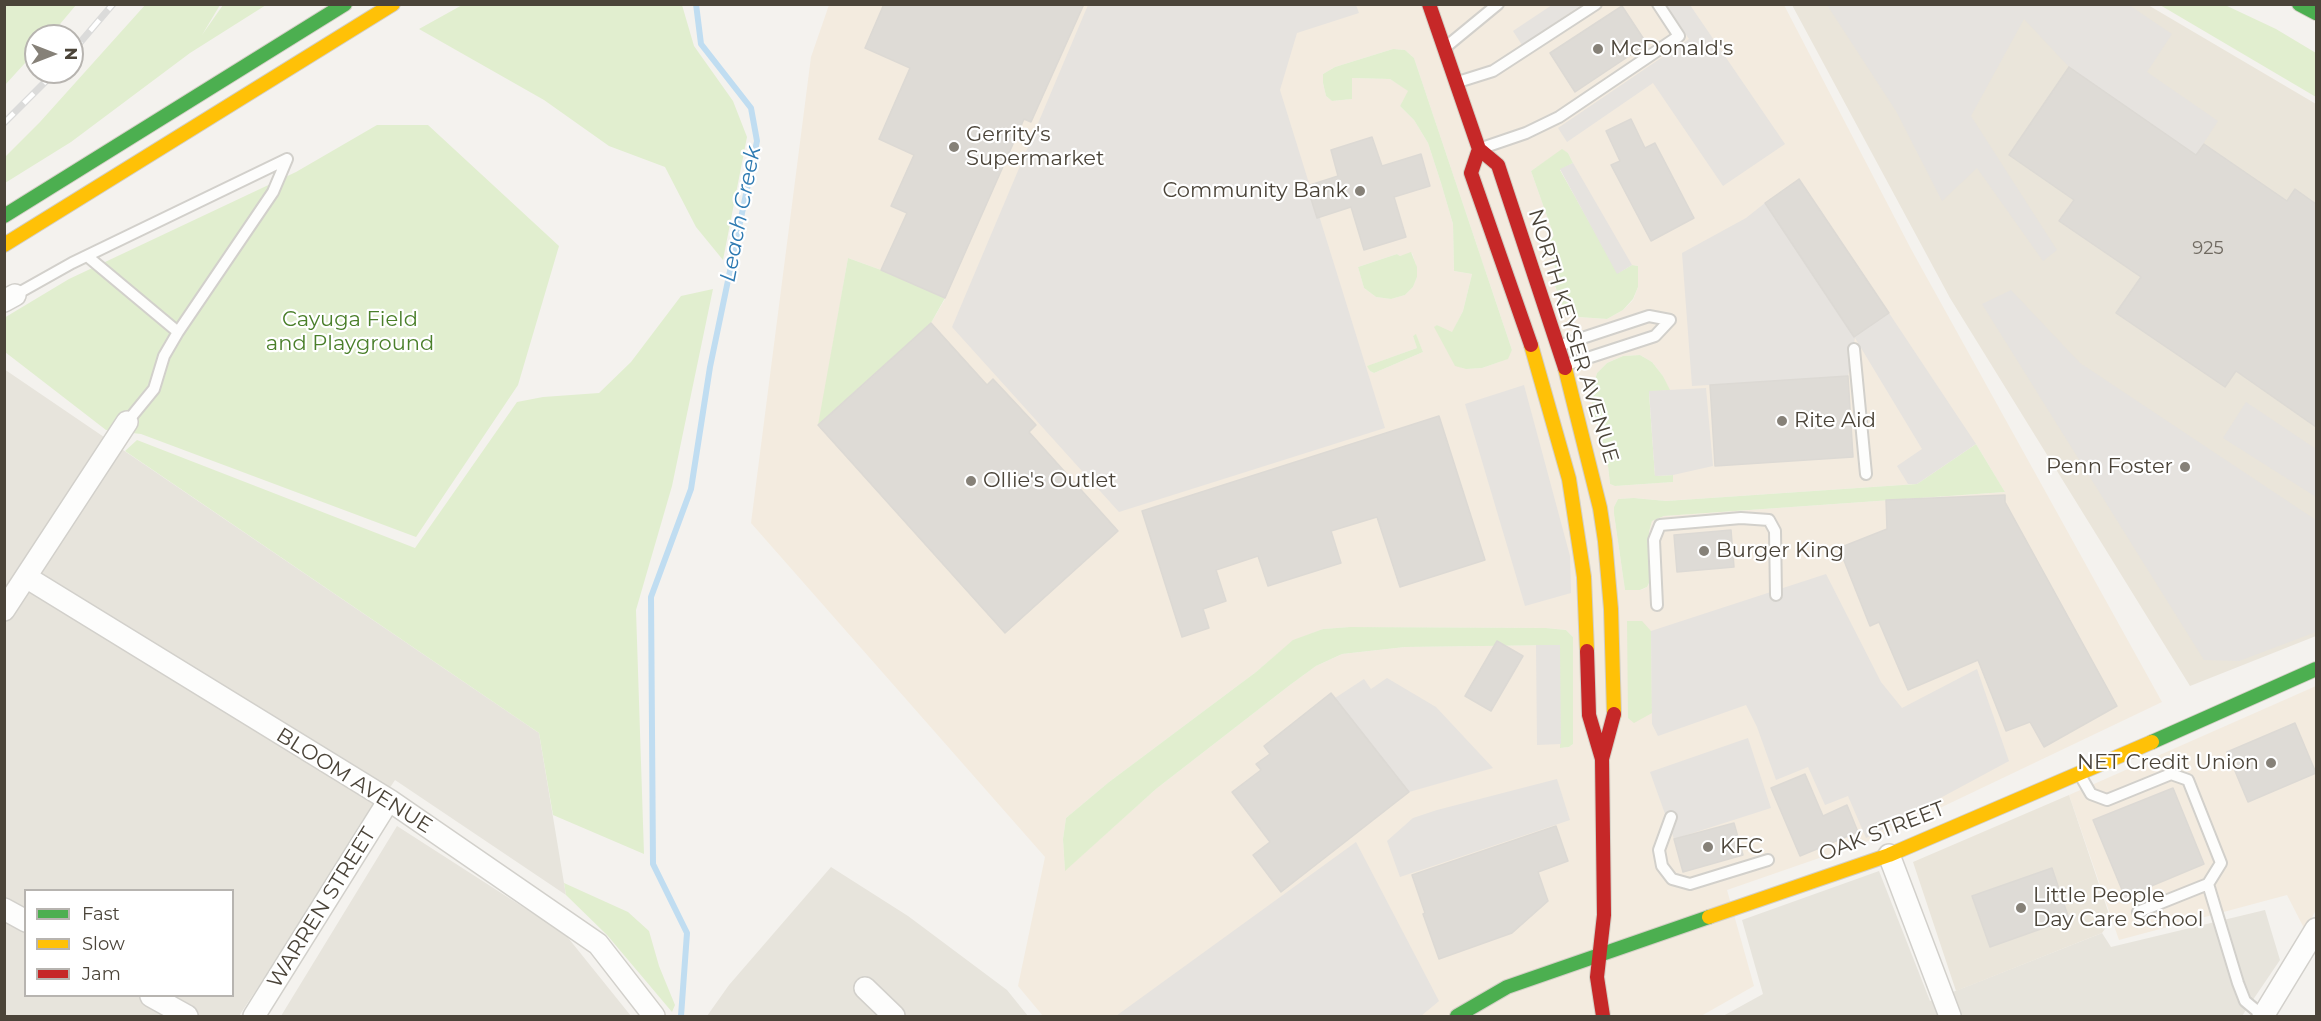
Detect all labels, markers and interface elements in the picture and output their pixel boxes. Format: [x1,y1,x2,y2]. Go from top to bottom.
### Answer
north arrow [24,24,84,84]
place label: McDonald's [1610,36,1733,62]
marker: McDonald's [1591,42,1605,56]
text: N [61,48,80,60]
place label: Gerrity's Supermarket [966,122,1104,172]
marker: Gerrity's Supermarket [947,140,961,154]
water label: Leach Creek [715,144,767,284]
place label: Community Bank [1162,178,1348,204]
marker: Community Bank [1353,184,1367,198]
street label: NORTH KEYSER AVENUE [1522,206,1624,466]
house number: 925 [2192,238,2224,260]
park label: Cayuga Field and Playground [266,307,434,357]
place label: Rite Aid [1794,408,1876,434]
marker: Rite Aid [1775,414,1789,428]
place label: Penn Foster [2046,454,2173,480]
marker: Penn Foster [2178,460,2192,474]
place label: Ollie's Outlet [983,468,1117,494]
marker: Ollie's Outlet [964,474,978,488]
place label: Burger King [1716,538,1844,564]
marker: Burger King [1697,544,1711,558]
street label: BLOOM AVENUE [271,723,437,839]
place label: NET Credit Union [2077,750,2259,776]
marker: NET Credit Union [2264,756,2278,770]
street label: OAK STREET [1815,796,1949,868]
street label: WARREN STREET [262,823,382,993]
place label: KFC [1720,834,1763,860]
marker: KFC [1701,840,1715,854]
place label: Little People Day Care School [2033,883,2203,933]
legend [24,889,234,997]
marker: Little People Day Care School [2014,901,2028,915]
text: Fast [82,903,120,925]
text: Slow [82,933,125,955]
text: Jam [82,963,121,985]

